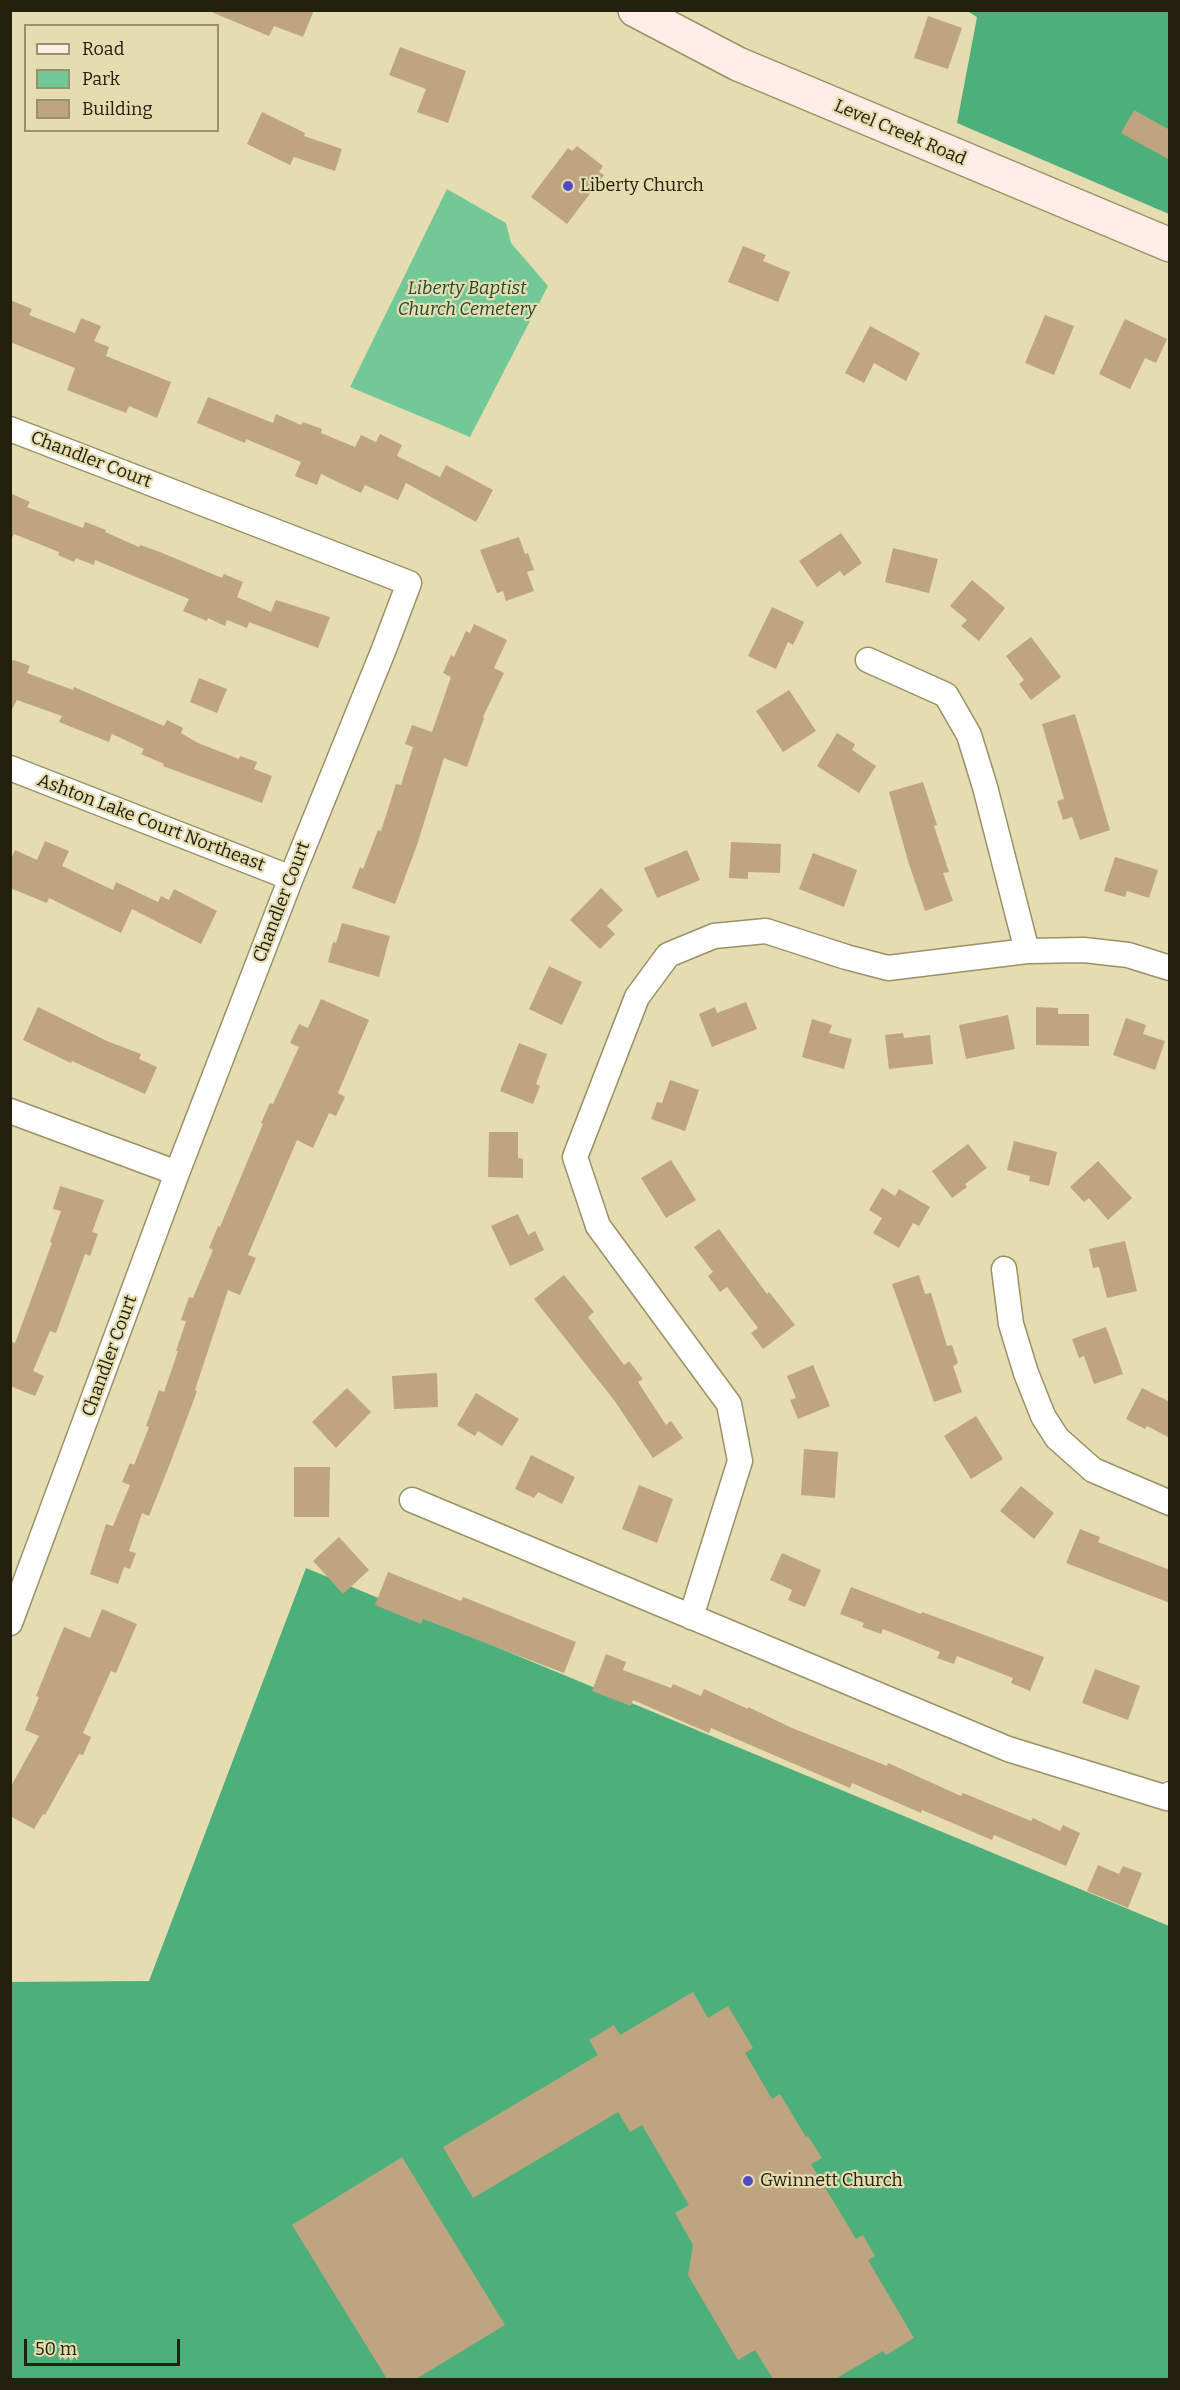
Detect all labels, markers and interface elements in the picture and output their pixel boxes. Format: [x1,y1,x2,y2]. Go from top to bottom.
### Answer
legend [24,24,219,132]
text: Road [82,38,124,60]
text: Park [82,68,120,90]
street label: Level Creek Road [831,95,969,171]
text: Building [82,98,153,120]
place label: Liberty Church [580,175,704,197]
marker: Liberty Church [561,179,575,193]
park label: Liberty Baptist Church Cemetery [398,278,536,320]
street label: Chandler Court [27,427,155,493]
street label: Ashton Lake Court Northeast [34,770,268,876]
street label: Chandler Court [249,838,315,966]
street label: Chandler Court [78,1292,142,1420]
place label: Gwinnett Church [760,2170,903,2192]
marker: Gwinnett Church [741,2174,755,2188]
scale bar [27,2327,183,2365]
text: 50 m [35,2338,77,2360]

